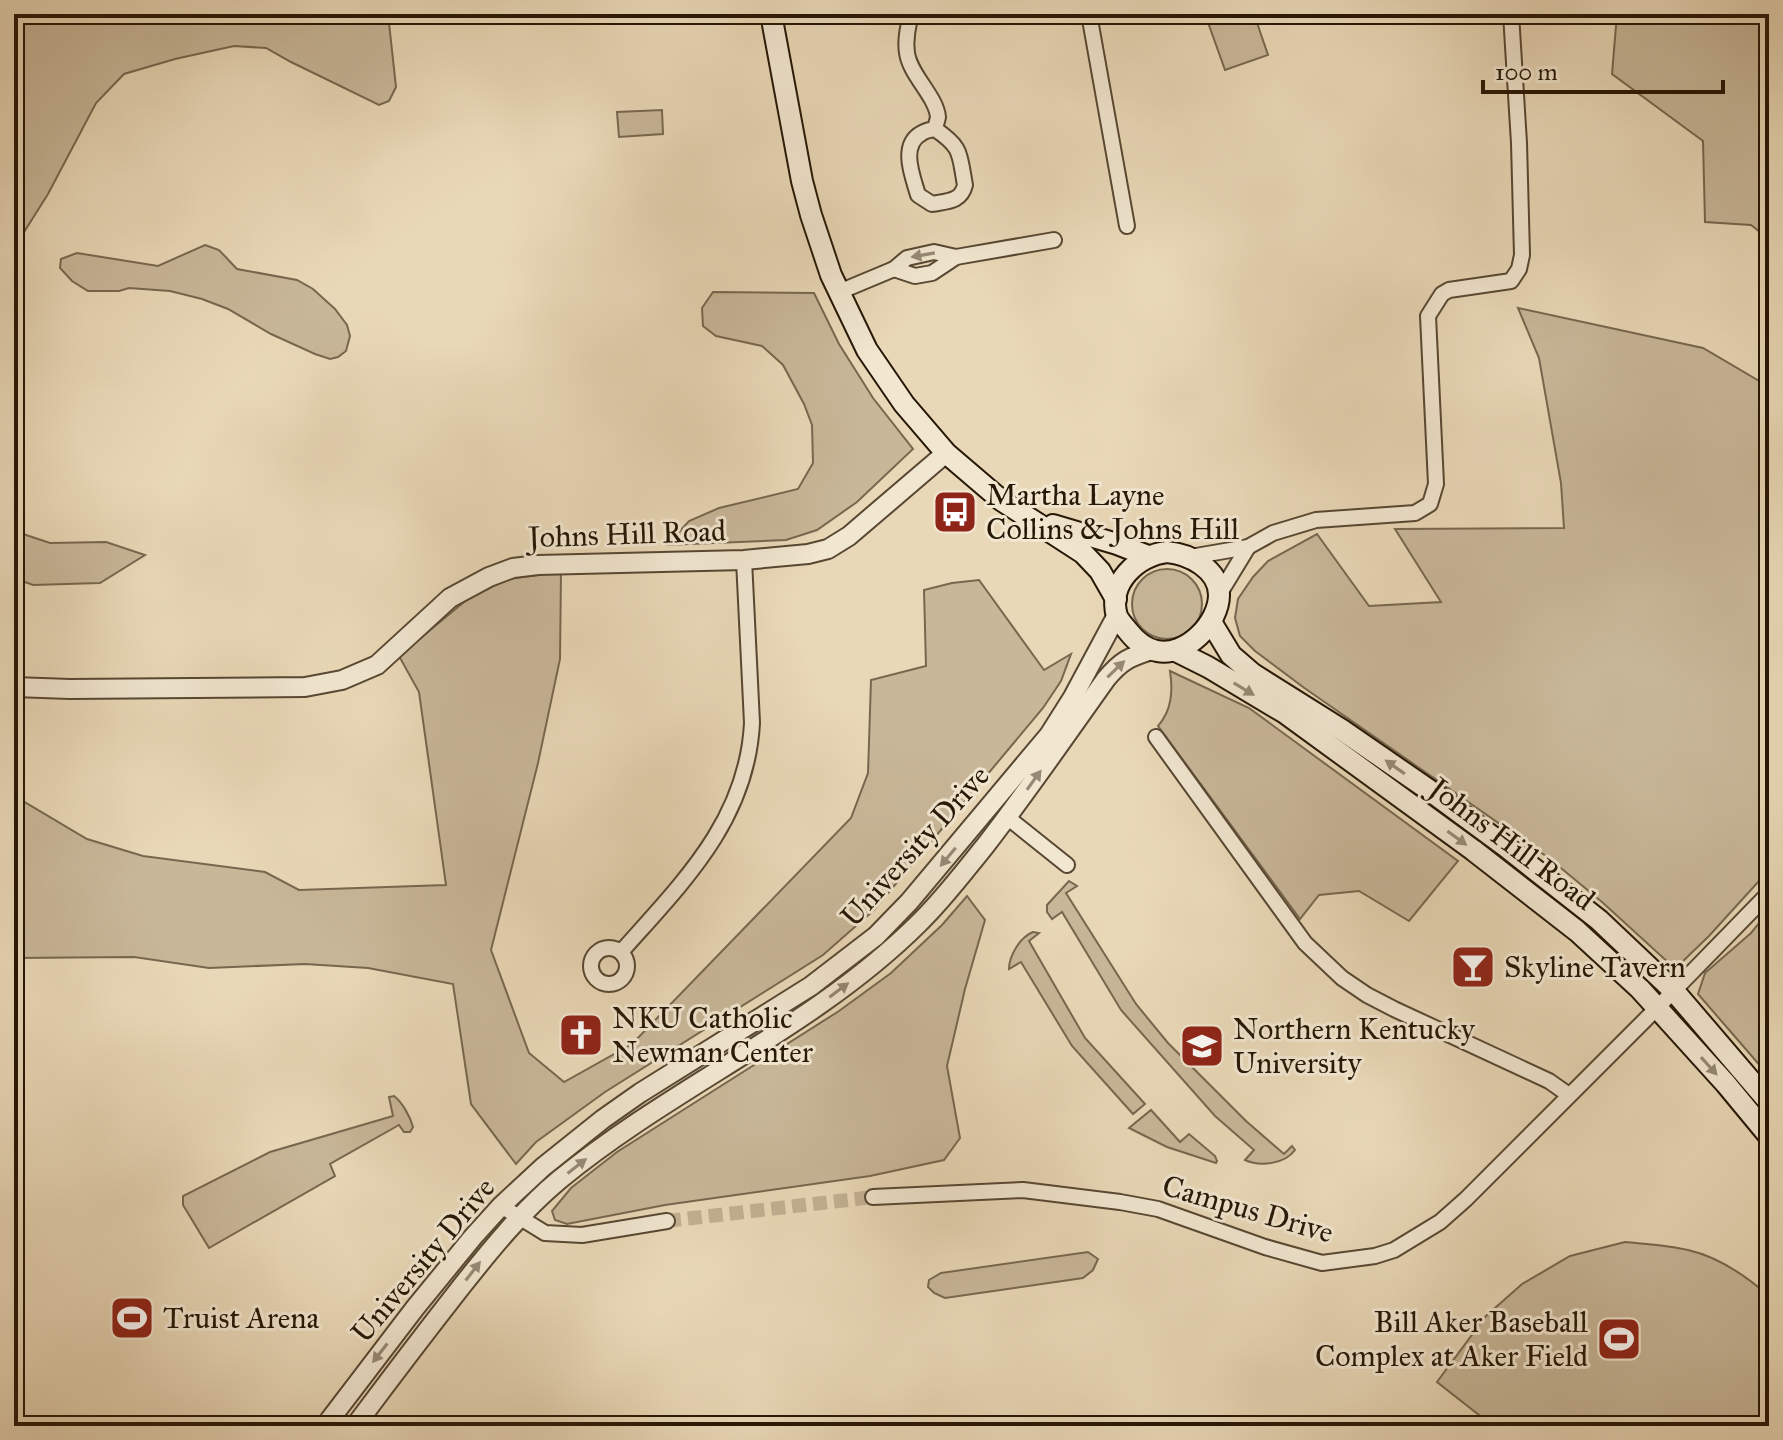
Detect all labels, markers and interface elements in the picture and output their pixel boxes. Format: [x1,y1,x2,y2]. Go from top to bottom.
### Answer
scale bar [1483,44,1723,94]
text: 100 m [1495,57,1558,87]
one-way arrow [910,249,935,261]
place label: Martha Layne Collins & Johns Hill [986,477,1240,547]
bus stop icon: Martha Layne Collins & Johns Hill [931,488,979,536]
street label: Johns Hill Road [525,513,726,556]
one-way arrow [1106,660,1125,678]
one-way arrow [1233,681,1255,695]
street label: University Drive [833,758,997,934]
one-way arrow [1385,760,1406,775]
street label: Johns Hill Road [1420,768,1602,918]
one-way arrow [1026,769,1042,791]
one-way arrow [1447,829,1467,845]
one-way arrow [940,847,957,867]
bar icon: Skyline Tavern [1449,943,1497,991]
place label: Skyline Tavern [1504,949,1686,985]
one-way arrow [829,983,850,999]
place label: NKU Catholic Newman Center [612,1000,814,1070]
church icon: NKU Catholic Newman Center [557,1011,605,1059]
place label: Northern Kentucky University [1233,1011,1476,1081]
school or university icon: Northern Kentucky University [1178,1022,1226,1070]
one-way arrow [1700,1056,1718,1075]
one-way arrow [567,1158,587,1175]
street label: Campus Drive [1158,1167,1338,1251]
street label: University Drive [344,1170,502,1350]
one-way arrow [465,1261,481,1281]
sports icon: Truist Arena [108,1294,156,1342]
place label: Truist Arena [163,1300,319,1336]
place label: Bill Aker Baseball Complex at Aker Field [1315,1304,1589,1374]
sports icon: Bill Aker Baseball Complex at Aker Field [1595,1315,1643,1363]
one-way arrow [373,1343,389,1363]

